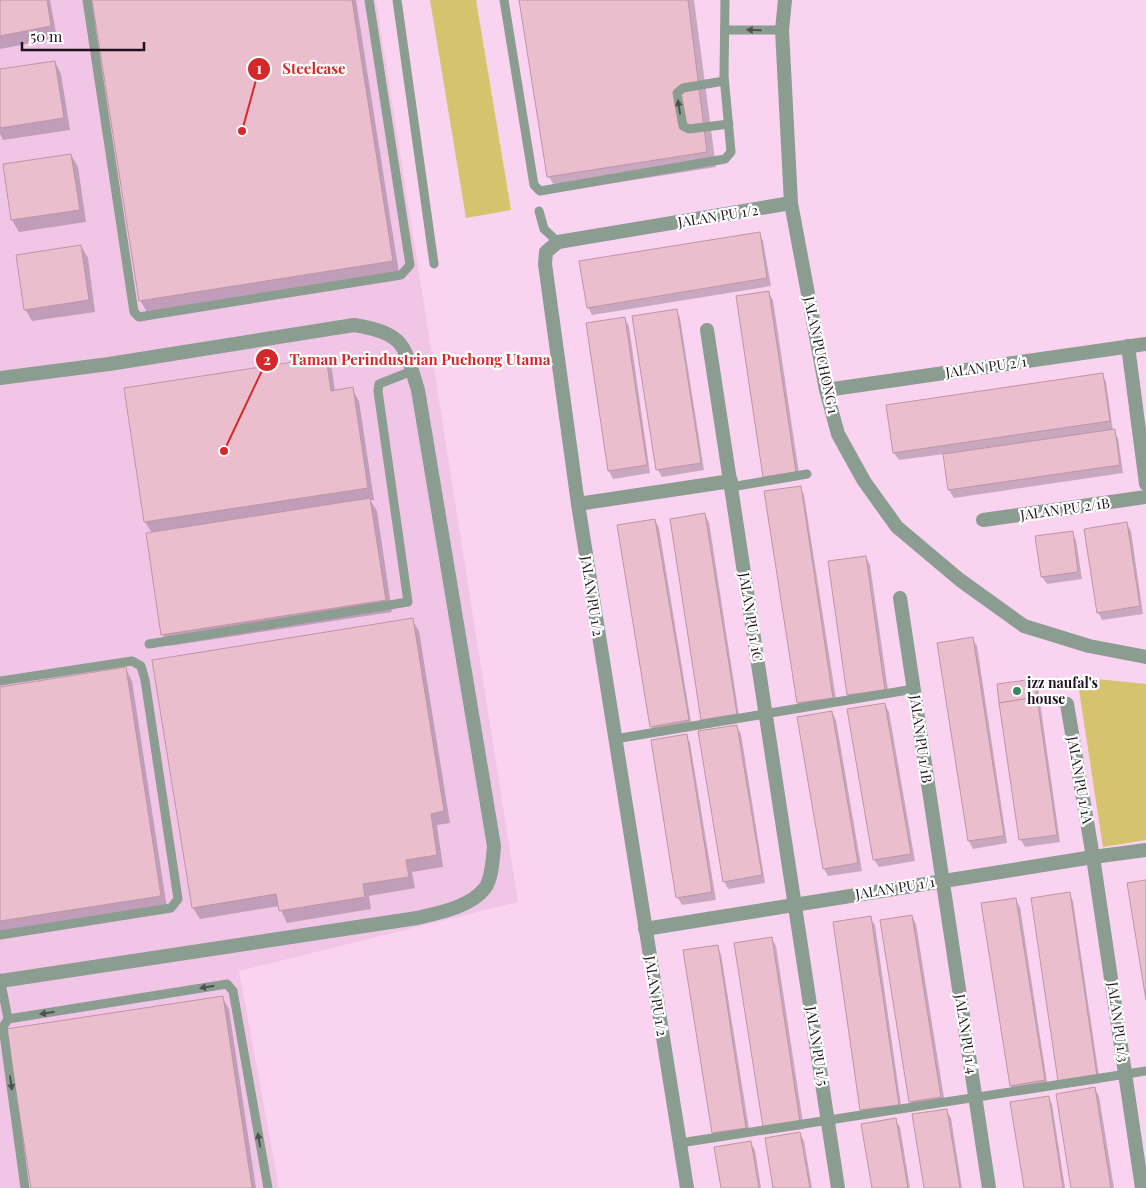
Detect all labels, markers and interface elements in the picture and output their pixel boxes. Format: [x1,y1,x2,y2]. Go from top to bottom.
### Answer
scale bar [22,20,145,52]
text: 50 m [30,26,63,46]
one-way arrow [745,26,761,34]
callout: Steelcase [247,54,355,84]
text: 1 [256,58,262,78]
text: Steelcase [282,58,346,78]
one-way arrow [675,99,683,115]
street label: JALAN PU 1/2 [675,200,760,231]
street label: JALAN PUCHONG 1 [800,294,843,415]
callout: Taman Perindustrian Puchong Utama [254,345,560,375]
text: 2 [263,349,271,369]
text: Taman Perindustrian Puchong Utama [289,349,551,369]
street label: JALAN PU 2/1 [943,351,1028,382]
street label: JALAN PU 2/1B [1018,493,1111,524]
street label: JALAN PU 1/2 [577,553,608,638]
street label: JALAN PU 1/1C [735,570,768,663]
place label: izz naufal's house [1027,673,1098,708]
marker: izz naufal's house [1011,685,1023,697]
street label: JALAN PU 1/1B [906,693,937,784]
street label: JALAN PU 1/1A [1063,734,1098,825]
street label: JALAN PU 1/1 [853,872,936,903]
street label: JALAN PU 1/2 [641,953,672,1038]
street label: JALAN PU 1/3 [1103,980,1134,1063]
one-way arrow [199,983,215,991]
street label: JALAN PU 1/4 [951,992,982,1075]
street label: JALAN PU 1/5 [802,1004,833,1087]
one-way arrow [39,1009,55,1017]
one-way arrow [7,1076,15,1092]
one-way arrow [255,1132,263,1148]

